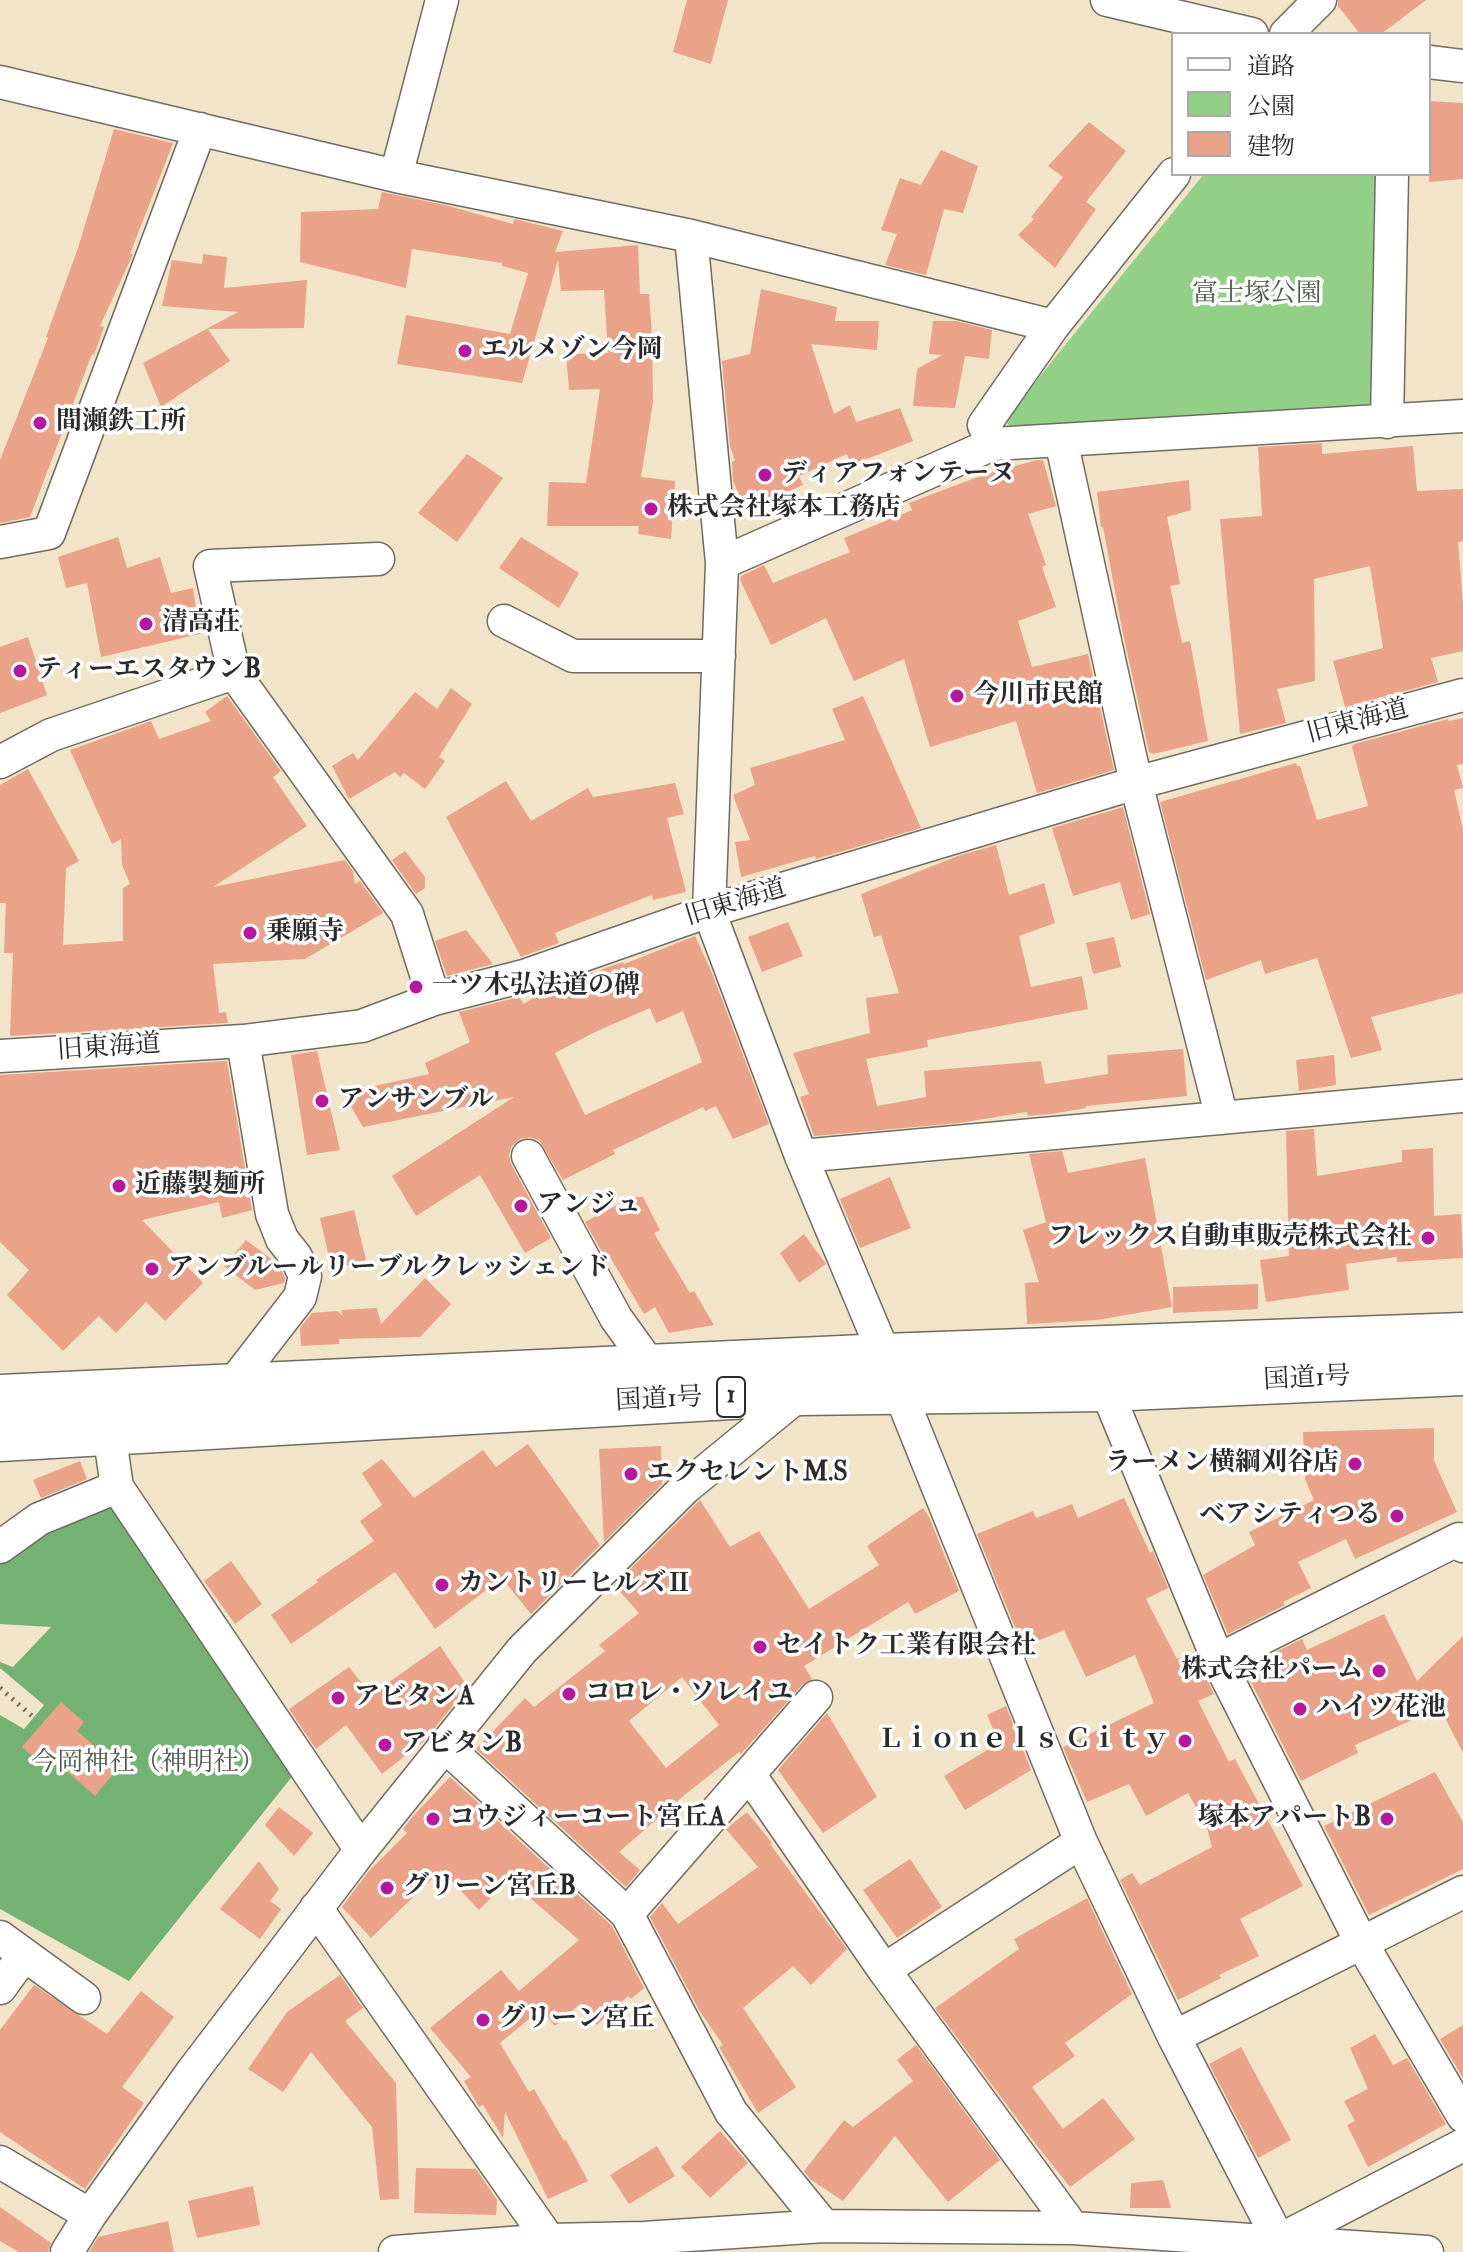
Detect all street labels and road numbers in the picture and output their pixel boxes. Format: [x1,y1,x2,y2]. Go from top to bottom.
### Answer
street label: 旧東海道 [1304,694,1412,752]
street label: 旧東海道 [682,874,790,934]
street label: 旧東海道 [56,1030,162,1068]
street label: 国道1号 [1263,1362,1351,1398]
road number: 1 [717,1377,745,1417]
street label: 国道1号 [615,1383,703,1419]

